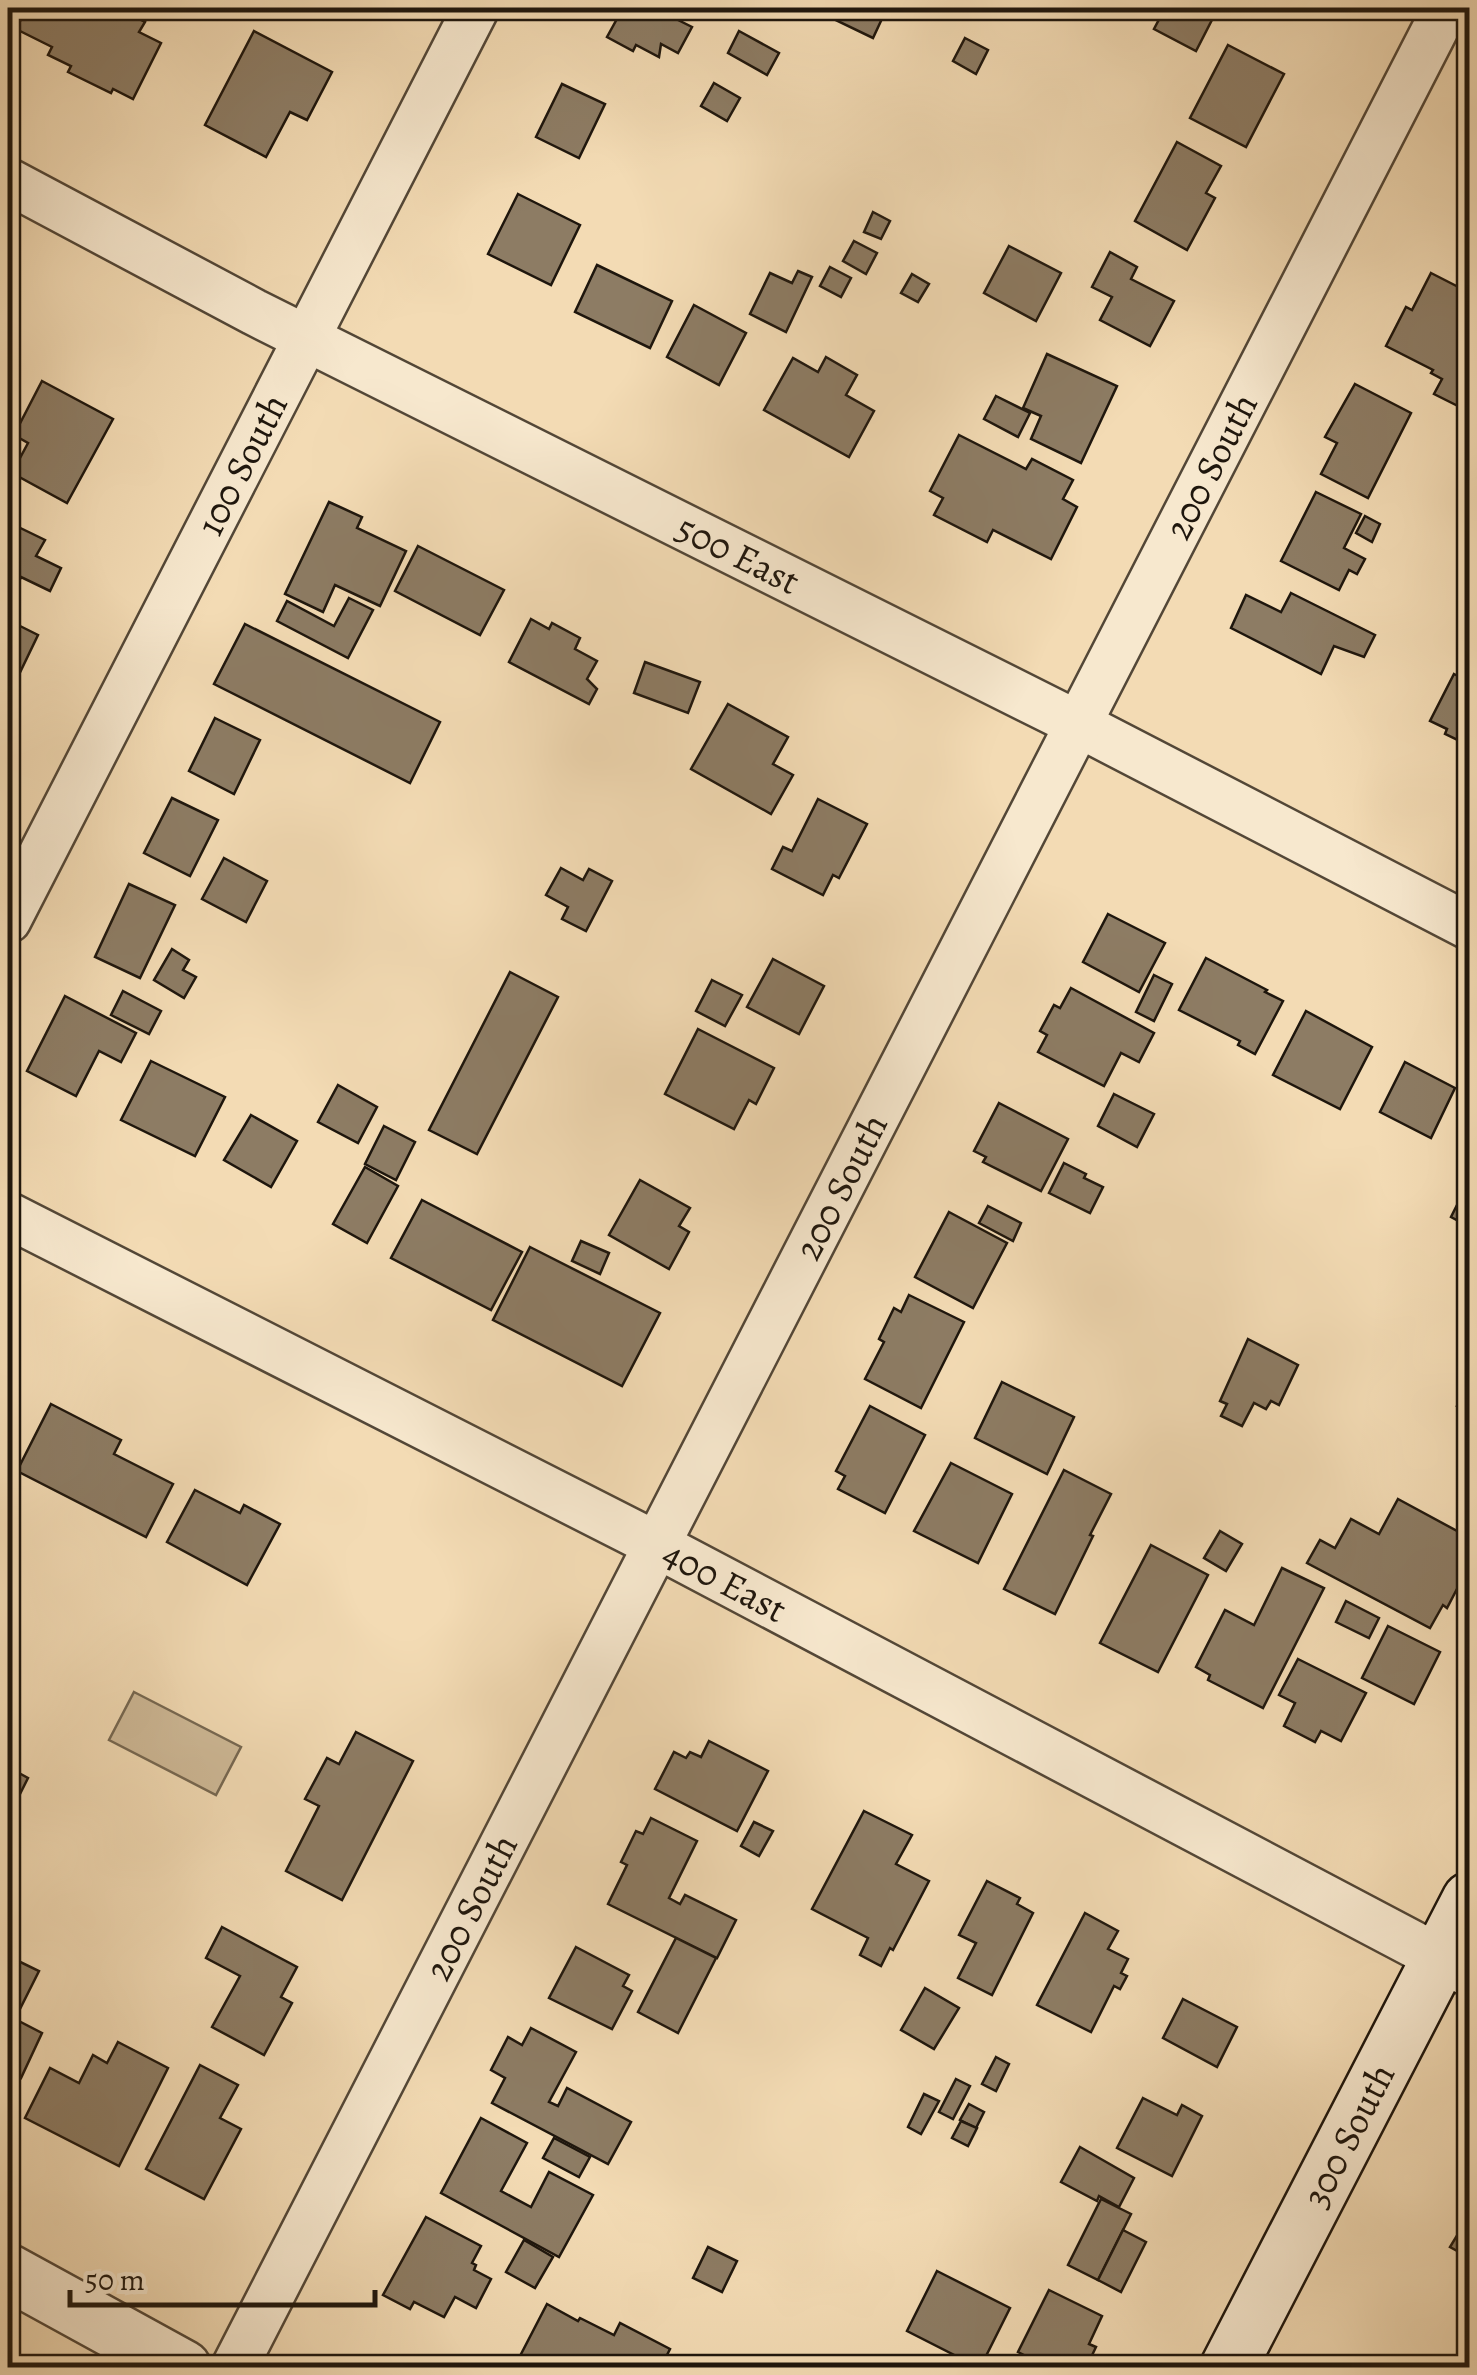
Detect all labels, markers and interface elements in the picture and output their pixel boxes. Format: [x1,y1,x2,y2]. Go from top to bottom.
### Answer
street label: 200 South [1152,384,1270,548]
street label: 100 South [184,385,300,544]
street label: 500 East [668,501,809,607]
street label: 200 South [781,1105,900,1269]
street label: 400 East [654,1527,796,1635]
street label: 200 South [411,1825,530,1989]
street label: 300 South [1290,2054,1407,2216]
scale bar [70,2245,375,2307]
text: 50 m [85,2260,145,2300]

